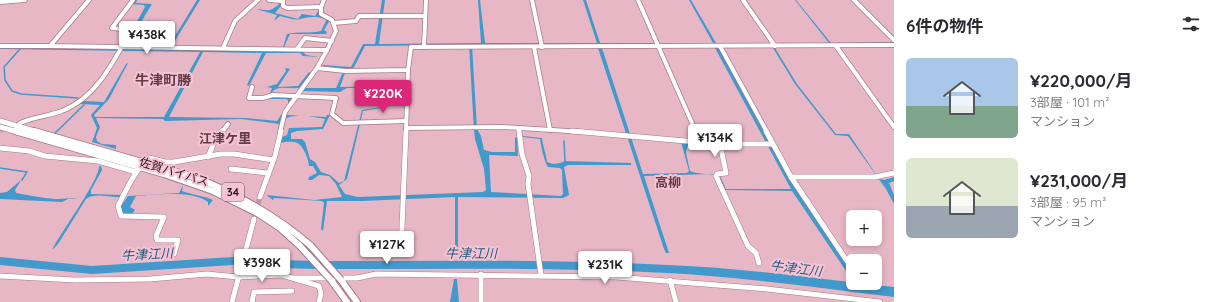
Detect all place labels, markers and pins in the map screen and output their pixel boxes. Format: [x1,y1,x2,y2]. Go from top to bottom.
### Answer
pin: ¥438K [119,21,175,55]
pin: ¥220K [355,80,411,114]
pin: ¥134K [687,124,743,158]
pin: ¥127K [359,231,415,265]
pin: ¥398K [234,249,290,283]
pin: ¥231K [577,251,633,285]

